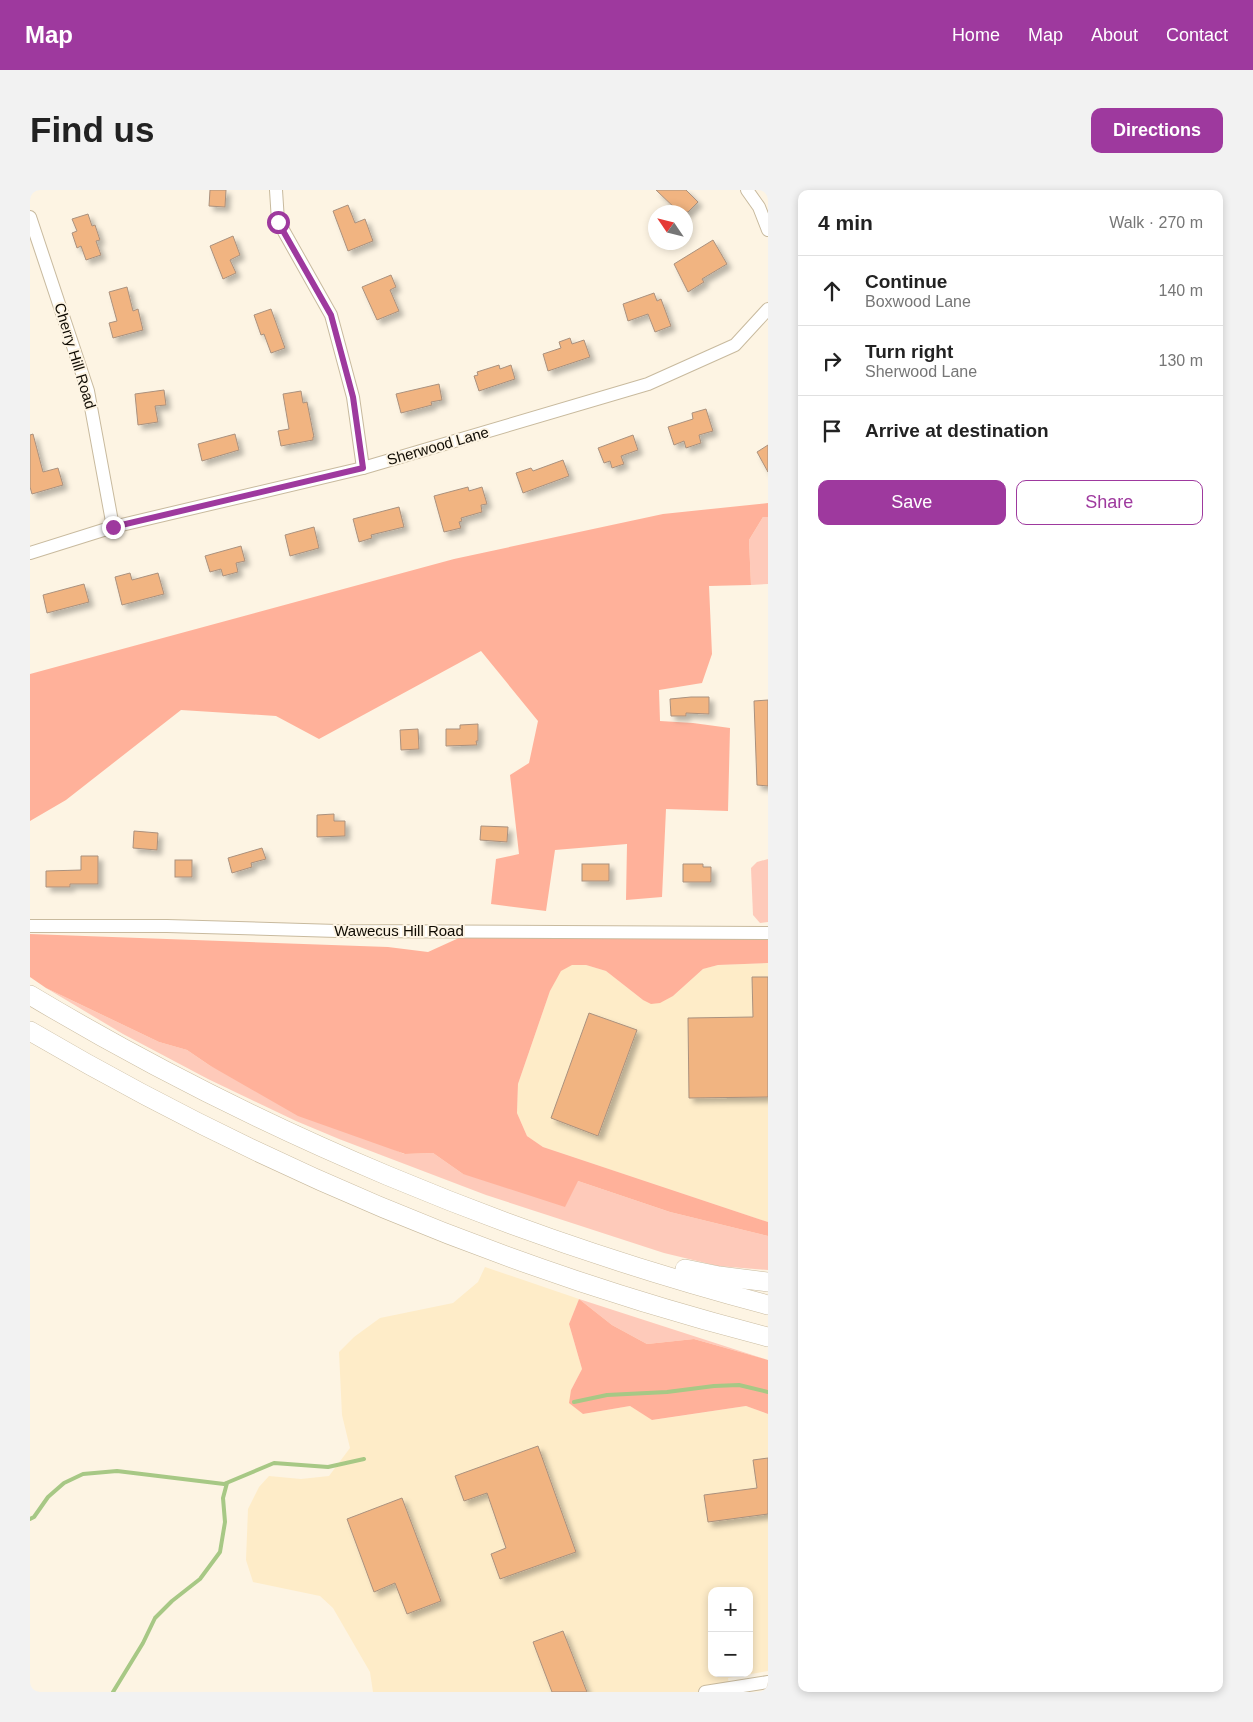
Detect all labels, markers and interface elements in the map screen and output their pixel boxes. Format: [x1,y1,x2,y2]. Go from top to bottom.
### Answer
text: Map [25,21,73,48]
text: Home [952,25,1000,45]
text: Map [1028,25,1063,45]
text: About [1091,25,1138,45]
text: Contact [1166,25,1228,45]
button: Directions [1091,108,1223,153]
text: Find us [30,110,154,149]
north arrow [648,205,693,250]
route start [267,211,290,234]
text: 4 min [818,211,873,234]
text: Walk · 270 m [1109,214,1203,231]
text: Continue [865,271,947,292]
icon: ahead [818,277,846,305]
text: 140 m [1159,282,1203,299]
text: Boxwood Lane [865,293,971,310]
street label: Cherry Hill Road [51,301,100,411]
text: Turn right [865,341,953,362]
icon: right [818,347,846,375]
text: 130 m [1159,352,1203,369]
text: Sherwood Lane [865,363,977,380]
icon: arrive [818,417,846,445]
text: Arrive at destination [865,420,1049,441]
street label: Sherwood Lane [385,423,491,468]
button: Save [818,480,1006,525]
button: Share [1016,480,1203,525]
route end [102,516,125,539]
street label: Wawecus Hill Road [334,922,464,939]
map controls [708,1587,753,1677]
button: + [708,1587,753,1632]
button: − [708,1632,753,1677]

